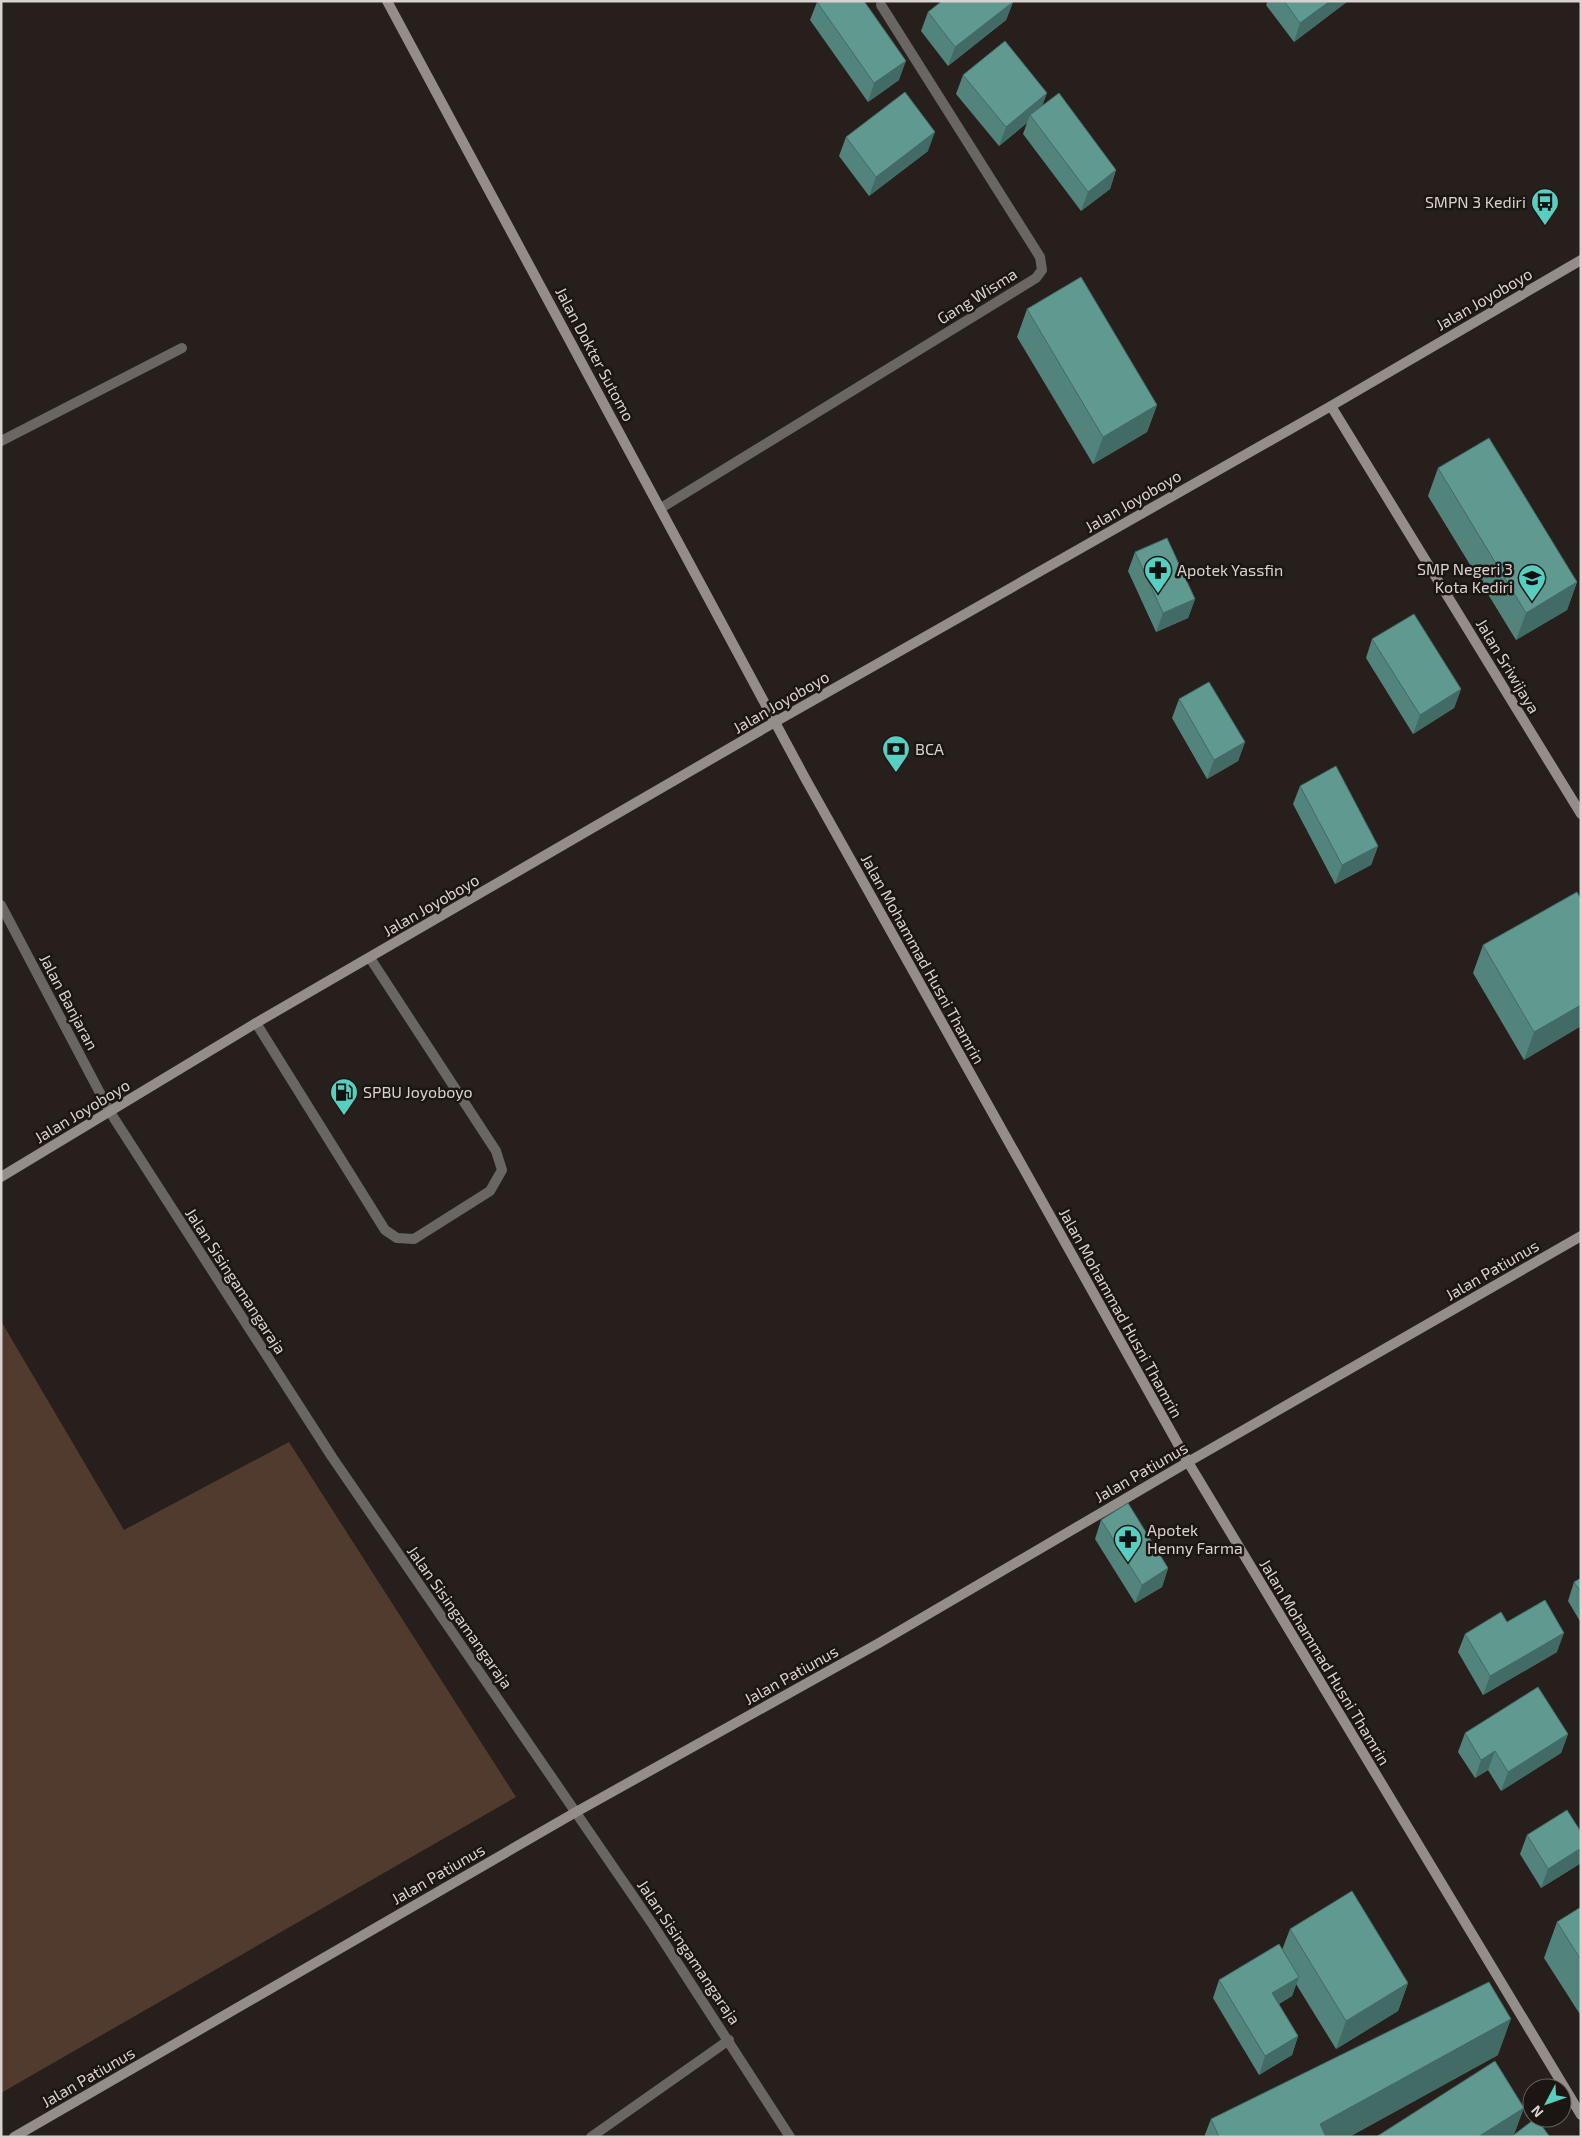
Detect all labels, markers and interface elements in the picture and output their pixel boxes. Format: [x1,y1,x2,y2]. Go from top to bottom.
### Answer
bus stop icon: SMPN 3 Kediri [1530,187,1560,226]
place label: SMPN 3 Kediri [1425,192,1526,211]
street label: Jalan Joyoboyo [1432,263,1535,334]
street label: Gang Wisma [933,264,1020,328]
street label: Jalan Dokter Sutomo [552,283,639,424]
street label: Jalan Joyoboyo [1081,465,1184,536]
pharmacy icon: Apotek Yassfin [1143,555,1173,594]
place label: SMP Negeri 3 Kota Kediri [1417,559,1513,596]
place label: Apotek Yassfin [1177,560,1283,579]
school or university icon: SMP Negeri 3 Kota Kediri [1517,563,1547,602]
street label: Jalan Sriwijaya [1472,615,1544,717]
street label: Jalan Joyoboyo [729,666,832,737]
bank icon: BCA [881,734,911,773]
place label: BCA [915,739,944,758]
street label: Jalan Mohammad Husni Thamrin [858,851,989,1067]
street label: Jalan Joyoboyo [379,869,482,940]
street label: Jalan Banjaran [35,951,103,1053]
street label: Jalan Joyoboyo [31,1075,133,1146]
fuel station icon: SPBU Joyoboyo [329,1077,359,1116]
place label: SPBU Joyoboyo [363,1082,473,1101]
street label: Jalan Sisingamangaraja [181,1204,291,1358]
street label: Jalan Mohammad Husni Thamrin [1056,1205,1187,1421]
street label: Jalan Patiunus [1442,1235,1542,1304]
street label: Jalan Patiunus [1091,1437,1191,1506]
place label: Apotek Henny Farma [1147,1520,1243,1557]
pharmacy icon: Apotek Henny Farma [1113,1524,1143,1563]
street label: Jalan Sisingamangaraja [403,1542,517,1692]
street label: Jalan Mohammad Husni Thamrin [1256,1555,1395,1768]
street label: Jalan Patiunus [740,1641,841,1708]
street label: Jalan Patiunus [388,1839,488,1908]
street label: Jalan Sisingamangaraja [633,1876,745,2028]
street label: Jalan Patiunus [38,2042,138,2111]
north arrow [1522,2078,1572,2128]
text: N [1527,2102,1547,2121]

